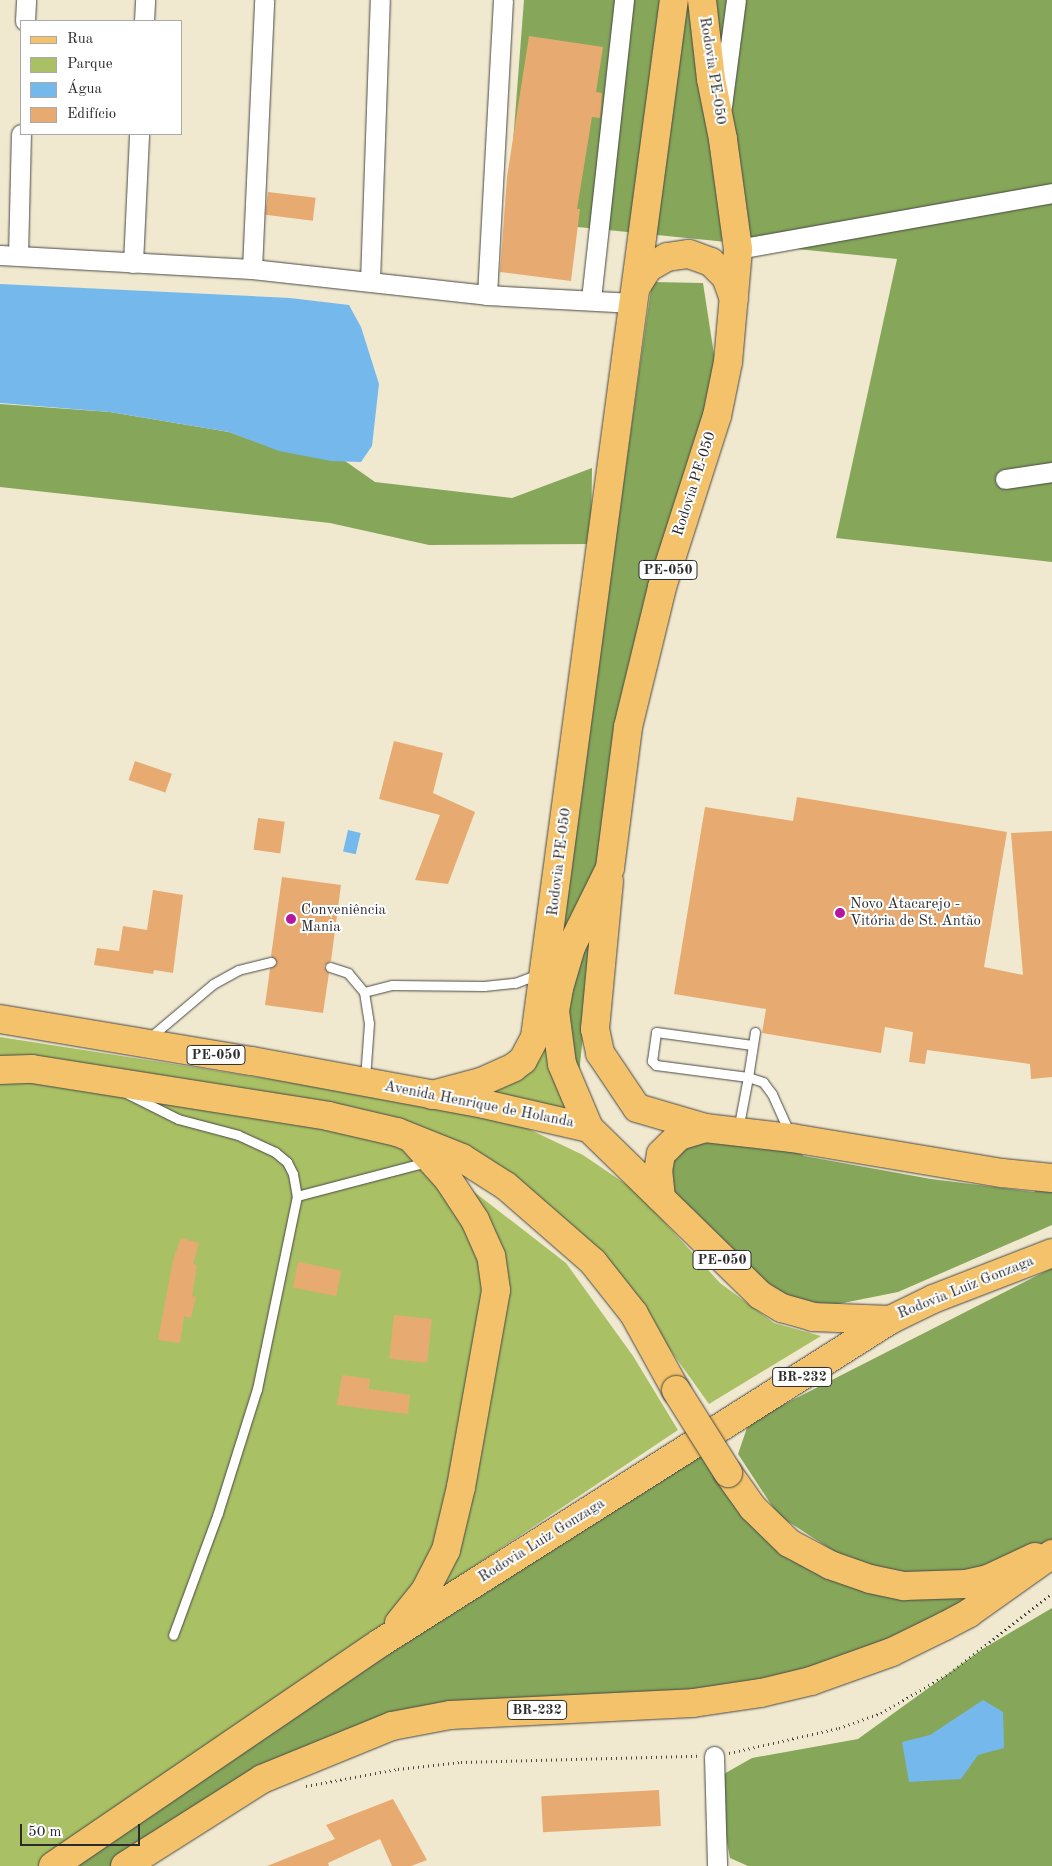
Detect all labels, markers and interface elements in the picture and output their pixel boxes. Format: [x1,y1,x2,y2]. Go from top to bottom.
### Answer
street label: Rodovia PE-050 [695,16,729,126]
legend [20,20,182,135]
text: Rua [67,32,93,47]
text: Parque [67,57,113,72]
text: Água [67,82,102,97]
text: Edifício [67,107,116,122]
street label: Rodovia PE-050 [670,430,720,538]
road number: PE-050 [638,558,698,582]
street label: Rodovia PE-050 [544,807,576,917]
place label: Novo Atacarejo - Vitória de St. Antão [850,895,981,930]
place label: Conveniência Mania [301,901,386,936]
marker: Novo Atacarejo - Vitória de St. Antão [834,907,846,919]
marker: Conveniência Mania [285,913,297,925]
road number: PE-050 [186,1044,246,1066]
street label: Avenida Henrique de Holanda [383,1078,575,1132]
road number: PE-050 [692,1248,752,1272]
street label: Rodovia Luiz Gonzaga [895,1252,1037,1324]
road number: BR-232 [772,1365,832,1388]
street label: Rodovia Luiz Gonzaga [476,1495,608,1587]
road number: BR-232 [507,1698,567,1722]
scale bar [22,1814,142,1846]
text: 50 m [28,1825,62,1840]

